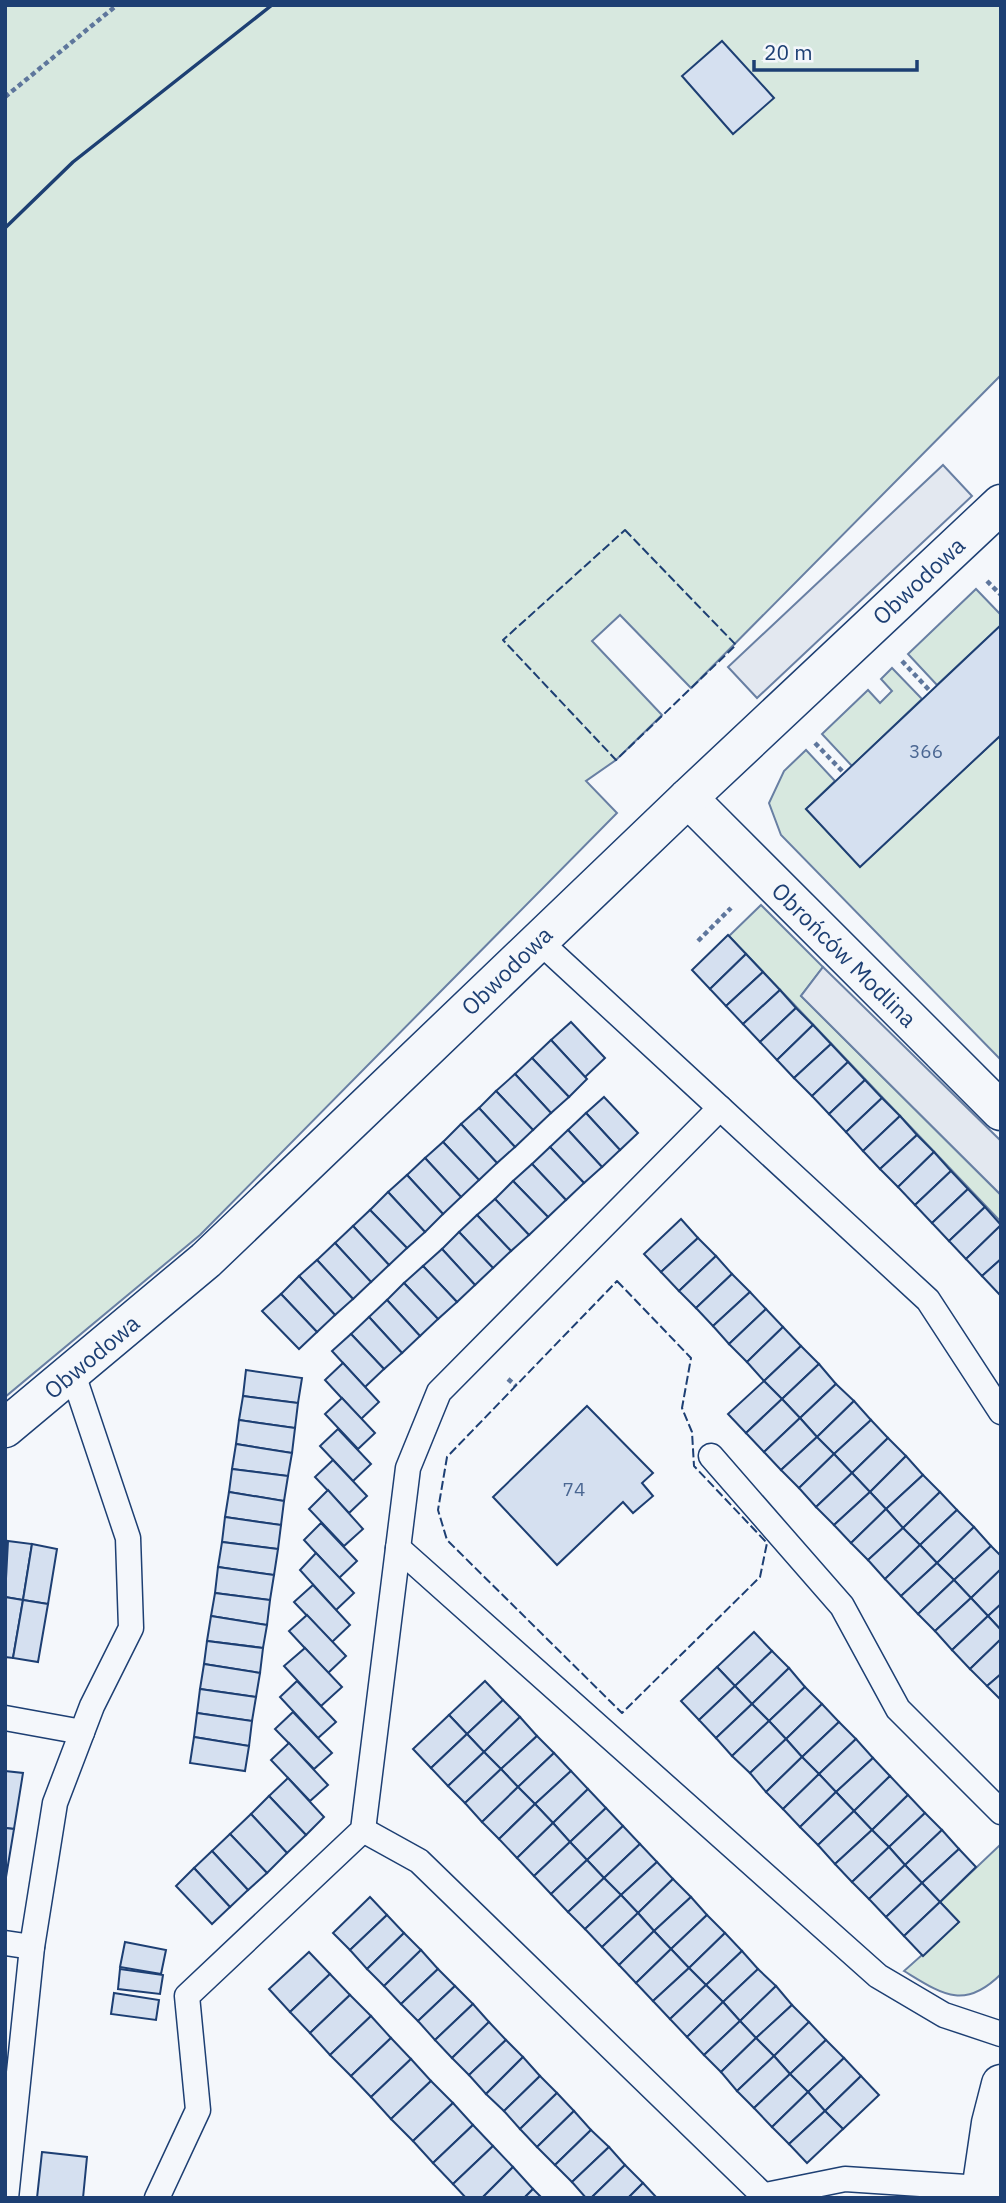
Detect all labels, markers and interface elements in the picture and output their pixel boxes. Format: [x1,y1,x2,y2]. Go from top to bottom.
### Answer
scale bar [754,28,917,72]
text: 20 m [764,38,813,66]
street label: Obwodowa [866,530,971,631]
house number: 366 [909,739,943,763]
street label: Obrońców Modlina [766,875,924,1033]
street label: Obwodowa [454,919,558,1021]
street label: Obwodowa [37,1308,145,1405]
house number: 74 [563,1477,585,1501]

